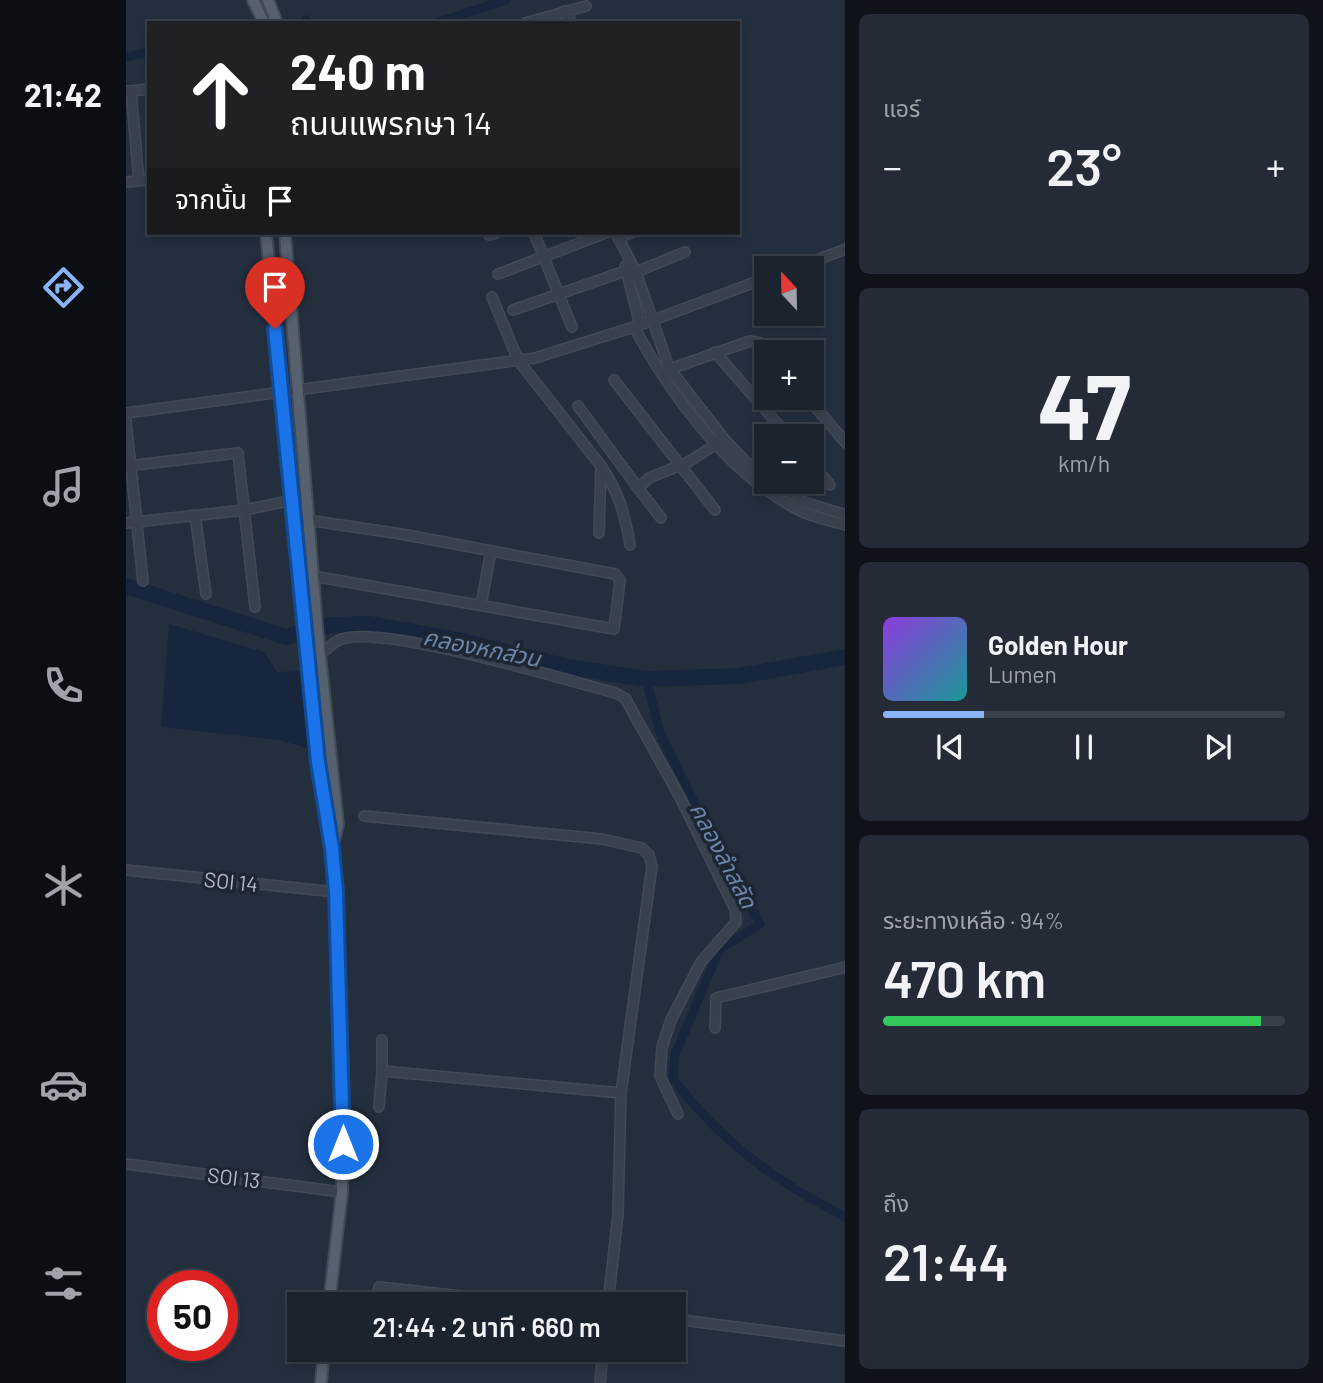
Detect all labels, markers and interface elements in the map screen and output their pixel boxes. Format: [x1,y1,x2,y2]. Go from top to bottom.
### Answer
text: 240 m [290,41,426,100]
icon: ahead [175,49,266,140]
text: 21:42 [24,75,102,113]
text: แอร์ [883,94,920,122]
text: ถนนแพรกษา 14 [290,103,492,141]
text: 23° [1046,134,1122,196]
text: − [883,143,902,189]
text: + [1266,143,1285,189]
icon: arrive [261,182,299,220]
text: จากนั้น [175,183,247,214]
north arrow [754,256,824,326]
map controls [754,256,824,494]
pin [245,257,305,329]
icon: directions [39,263,88,312]
icon: arrive [256,268,294,306]
button: + [754,340,824,410]
text: 47 [1037,349,1131,458]
button: − [754,424,824,494]
text: km/h [1058,449,1110,477]
icon: music [39,462,88,511]
water label: คลองหกส่วน [421,622,545,672]
text: Golden Hour [988,629,1128,660]
text: Lumen [988,660,1057,688]
icon: phone [39,661,88,710]
icon: previous [931,728,969,766]
icon: pause [1065,728,1103,766]
icon: next [1199,728,1237,766]
water label: คลองลำสลัด [684,797,764,913]
icon: climate [39,861,88,910]
street label: SOI 14 [203,866,259,896]
text: ระยะทางเหลือ · 94% [883,906,1064,934]
text: 470 km [883,946,1046,1008]
icon: car [39,1060,88,1109]
position arrow [306,1107,380,1181]
street label: SOI 13 [206,1161,262,1193]
text: ถึง [883,1189,909,1217]
text: 21:44 [883,1229,1009,1291]
icon: filters [39,1259,88,1308]
speed limit sign: 50 [147,1270,238,1361]
text: 21:44 · 2 นาที · 660 m [373,1311,600,1342]

